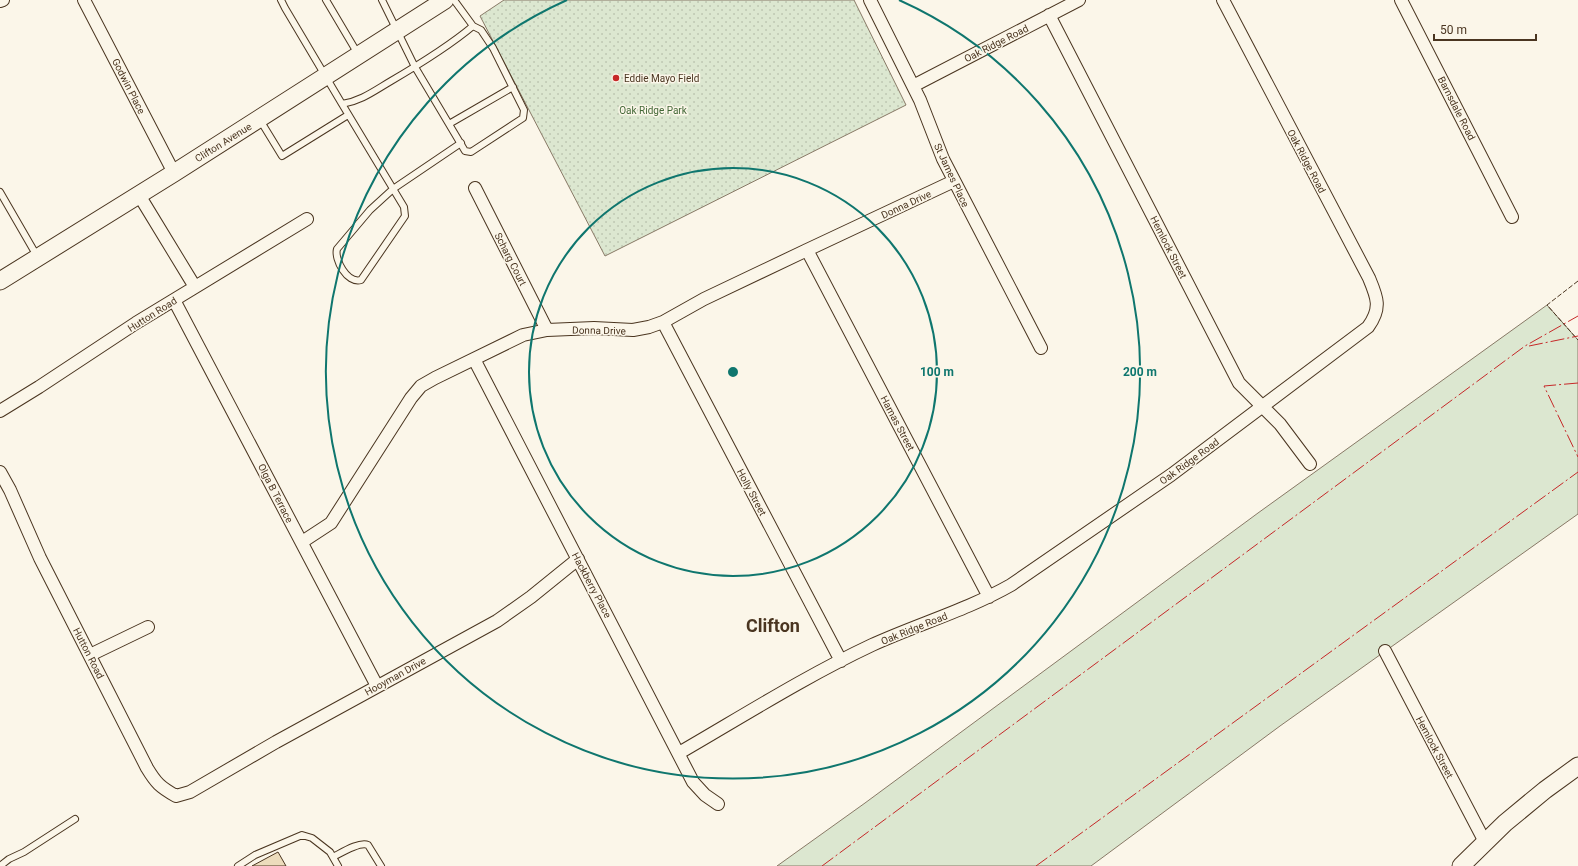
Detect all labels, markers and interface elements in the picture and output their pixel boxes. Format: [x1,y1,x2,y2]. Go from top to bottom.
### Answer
scale bar [1434,16,1536,42]
street label: Oak Ridge Road [962,23,1030,64]
text: 50 m [1440,23,1467,37]
street label: Godwin Place [110,57,147,116]
marker: Eddie Mayo Field [611,73,621,83]
place label: Eddie Mayo Field [624,73,699,84]
street label: Barnsdale Road [1436,75,1477,142]
park label: Oak Ridge Park [619,105,688,116]
street label: Clifton Avenue [193,121,254,164]
street label: Oak Ridge Road [1285,128,1328,195]
street label: St James Place [932,142,971,209]
street label: Donna Drive [880,188,933,221]
street label: Hemlock Street [1148,214,1189,280]
street label: Scharg Court [492,231,529,288]
street label: Hutton Road [126,295,179,334]
street label: Donna Drive [572,325,626,336]
centre of rings [726,365,740,379]
text: 100 m [920,365,954,379]
text: 200 m [1123,365,1157,379]
street label: Hamas Street [878,394,917,453]
street label: Oak Ridge Road [1158,436,1221,487]
street label: Olga B Terrace [256,462,295,525]
street label: Holly Street [735,467,768,517]
street label: Hackberry Place [570,551,613,620]
street label: Oak Ridge Road [879,610,949,647]
district label: Clifton [746,615,800,636]
street label: Hutton Road [71,626,106,681]
street label: Hooyman Drive [363,655,428,698]
street label: Hemlock Street [1414,714,1455,780]

